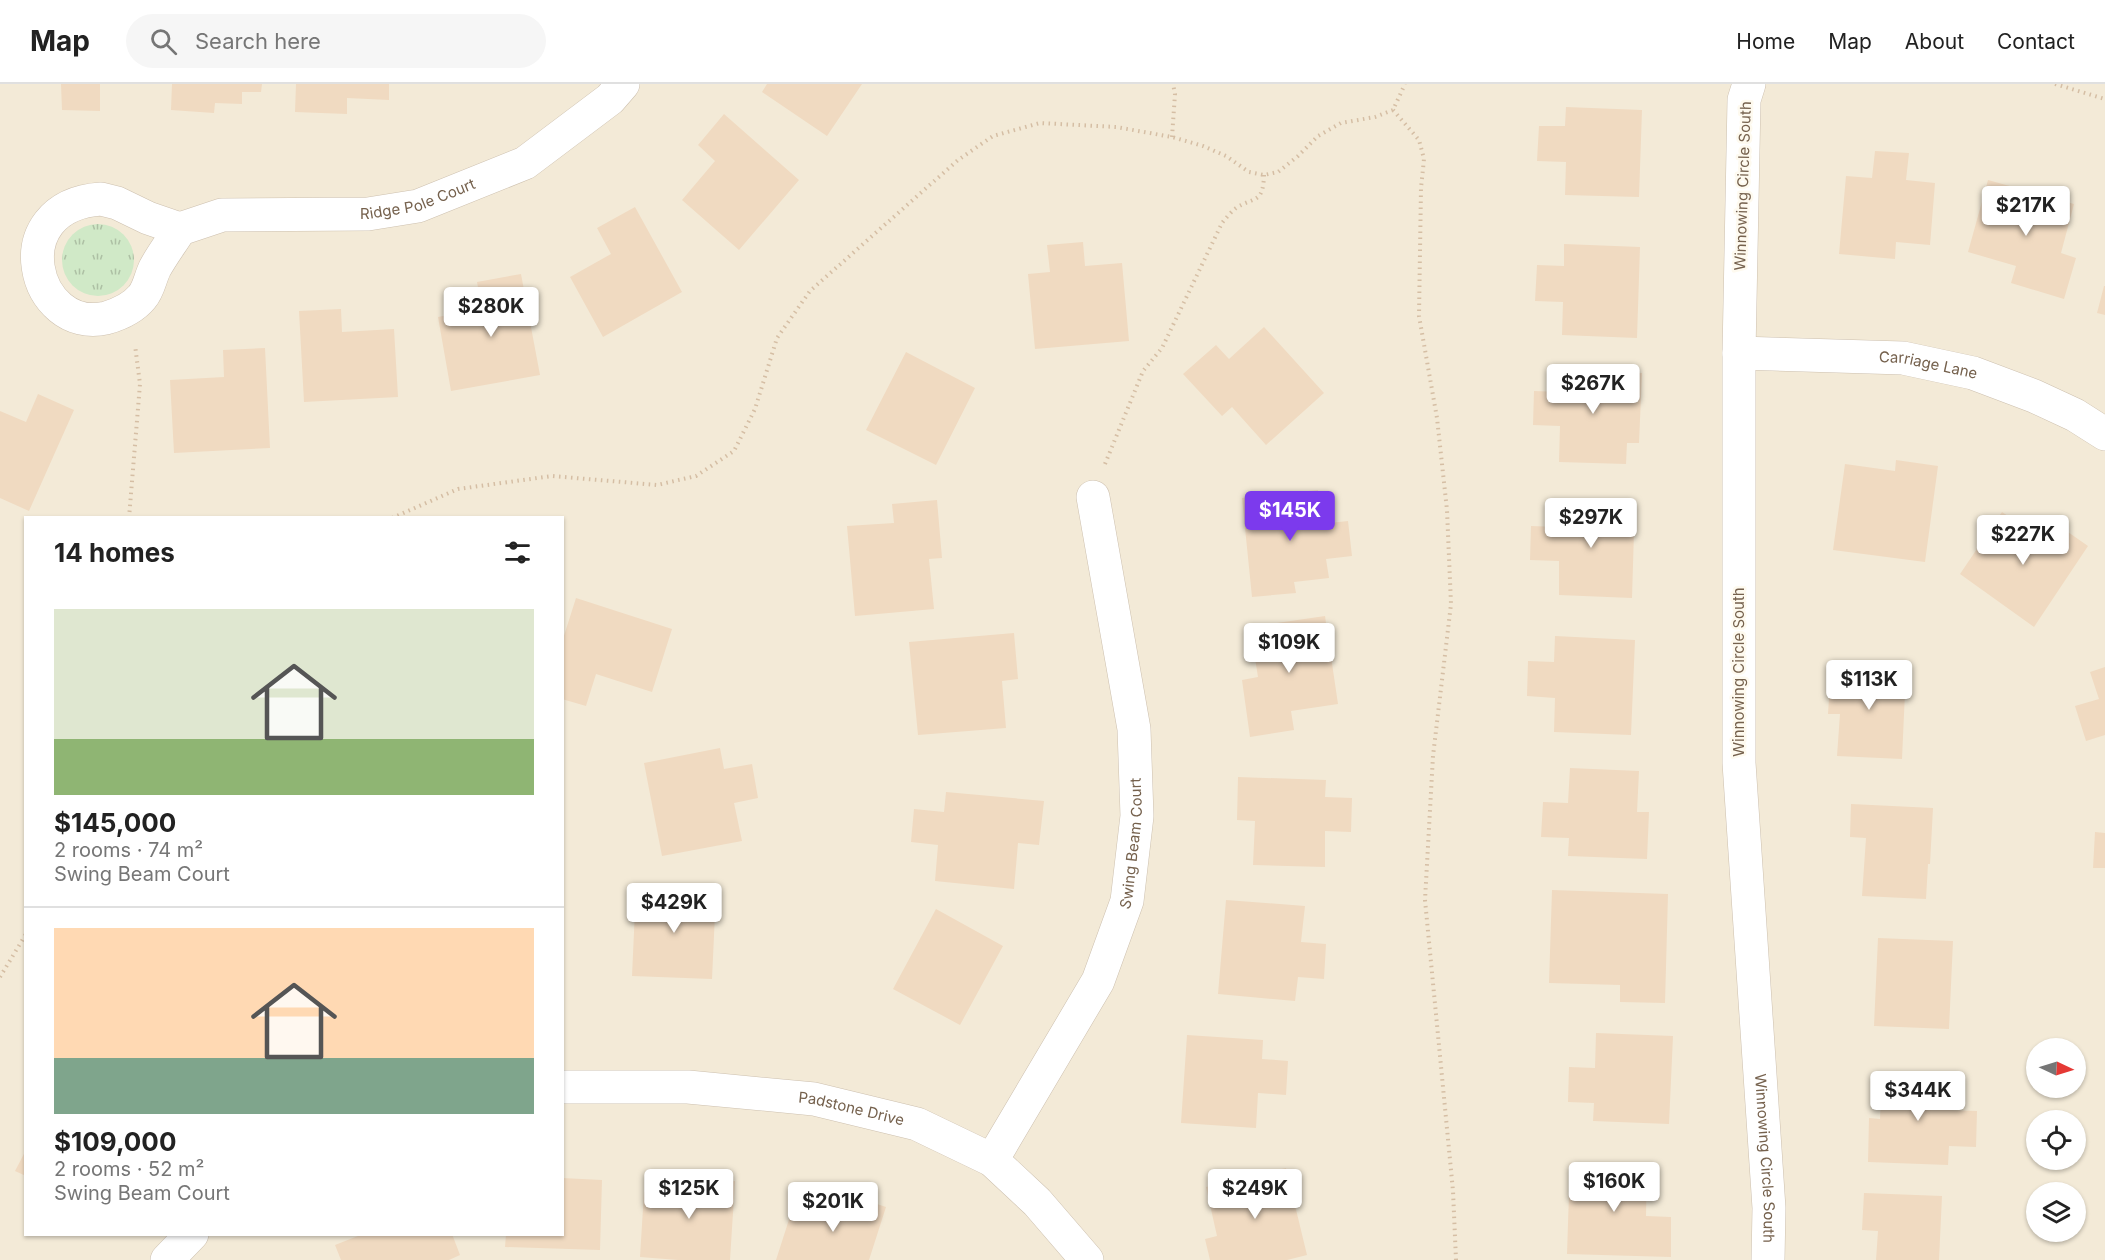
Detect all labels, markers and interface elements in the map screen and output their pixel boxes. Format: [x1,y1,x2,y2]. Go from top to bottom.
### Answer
search box [126,14,546,68]
text: Map [30,24,90,58]
icon: search [147,25,180,58]
text: Search here [195,28,321,54]
text: Home [1736,29,1795,54]
text: Map [1828,29,1872,54]
text: About [1905,29,1964,54]
text: Contact [1997,29,2075,54]
street label: Winnowing Circle South [1730,101,1755,271]
street label: Ridge Pole Court [360,174,478,223]
pin: $217K [1984,186,2068,237]
text: $217K [1996,193,2056,217]
pin: $280K [449,287,533,338]
text: $280K [458,294,524,318]
street label: Carriage Lane [1879,347,1979,383]
pin: $267K [1551,364,1635,415]
text: $267K [1561,371,1625,395]
pin: $145K [1248,491,1332,542]
text: $145K [1259,498,1321,522]
pin: $297K [1549,498,1633,549]
text: $297K [1559,505,1623,529]
pin: $227K [1981,515,2065,566]
text: $227K [1991,522,2055,546]
icon: filters [501,536,534,569]
text: 14 homes [54,537,175,568]
street label: Winnowing Circle South [1729,587,1748,757]
pin: $109K [1247,623,1331,674]
text: $109K [1258,630,1320,654]
icon: home [240,648,348,756]
pin: $113K [1827,660,1911,711]
text: $113K [1840,667,1898,691]
street label: Swing Beam Court [1115,777,1146,912]
text: $145,000 [54,807,176,838]
text: 2 rooms · 74 m² [54,838,203,862]
text: Swing Beam Court [54,862,230,886]
pin: $429K [632,883,716,934]
text: $429K [641,890,707,914]
icon: home [240,967,348,1075]
north arrow [2026,1038,2086,1098]
map controls [2026,1038,2086,1242]
pin: $344K [1876,1071,1960,1122]
street label: Winnowing Circle South [1751,1073,1779,1243]
text: $344K [1884,1078,1952,1102]
street label: Padstone Drive [798,1088,906,1130]
button: locate [2026,1110,2086,1170]
text: $109,000 [54,1126,176,1157]
text: 2 rooms · 52 m² [54,1157,204,1181]
pin: $160K [1572,1162,1656,1213]
pin: $125K [647,1169,731,1220]
pin: $249K [1213,1169,1297,1220]
text: $160K [1583,1169,1645,1193]
text: $125K [658,1176,720,1200]
text: $249K [1222,1176,1288,1200]
text: Swing Beam Court [54,1181,230,1205]
pin: $201K [791,1182,875,1233]
button: layers [2026,1182,2086,1242]
text: $201K [802,1189,864,1213]

